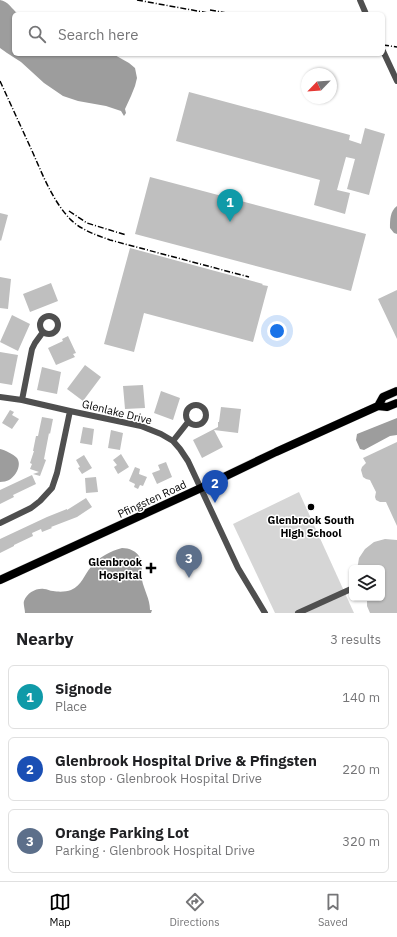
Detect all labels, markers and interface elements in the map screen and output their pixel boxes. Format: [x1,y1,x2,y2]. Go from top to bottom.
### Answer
search box [12,12,385,56]
icon: search [26,23,48,45]
text: Search here [58,25,138,44]
north arrow [301,68,337,104]
pin: 1 [217,189,243,222]
your location [267,321,287,341]
street label: Glenlake Drive [81,397,153,427]
pin: 2 [202,470,228,503]
street label: Pfingsten Road [115,477,189,521]
marker: Glenbrook South High School [306,502,316,512]
place label: Glenbrook South High School [268,513,354,540]
pin: 3 [176,545,202,578]
place label: Glenbrook Hospital [88,555,143,582]
marker: Glenbrook Hospital [145,562,157,574]
map controls [349,565,385,601]
button: layers [349,565,385,601]
text: Nearby [16,628,74,650]
text: 3 results [330,631,381,648]
text: Signode [55,679,112,698]
text: 1 [26,689,34,706]
text: 140 m [342,689,380,706]
text: Place [55,698,87,715]
text: Glenbrook Hospital Drive & Pfingsten [55,751,317,770]
text: 2 [26,761,34,778]
text: 220 m [342,761,380,778]
text: Bus stop · Glenbrook Hospital Drive [55,770,262,787]
text: Orange Parking Lot [55,823,189,842]
text: 3 [26,833,34,850]
text: 320 m [342,833,380,850]
text: Parking · Glenbrook Hospital Drive [55,842,255,859]
tab: Map [49,891,71,929]
tab: Directions [169,891,220,929]
tab: Saved [318,891,348,929]

